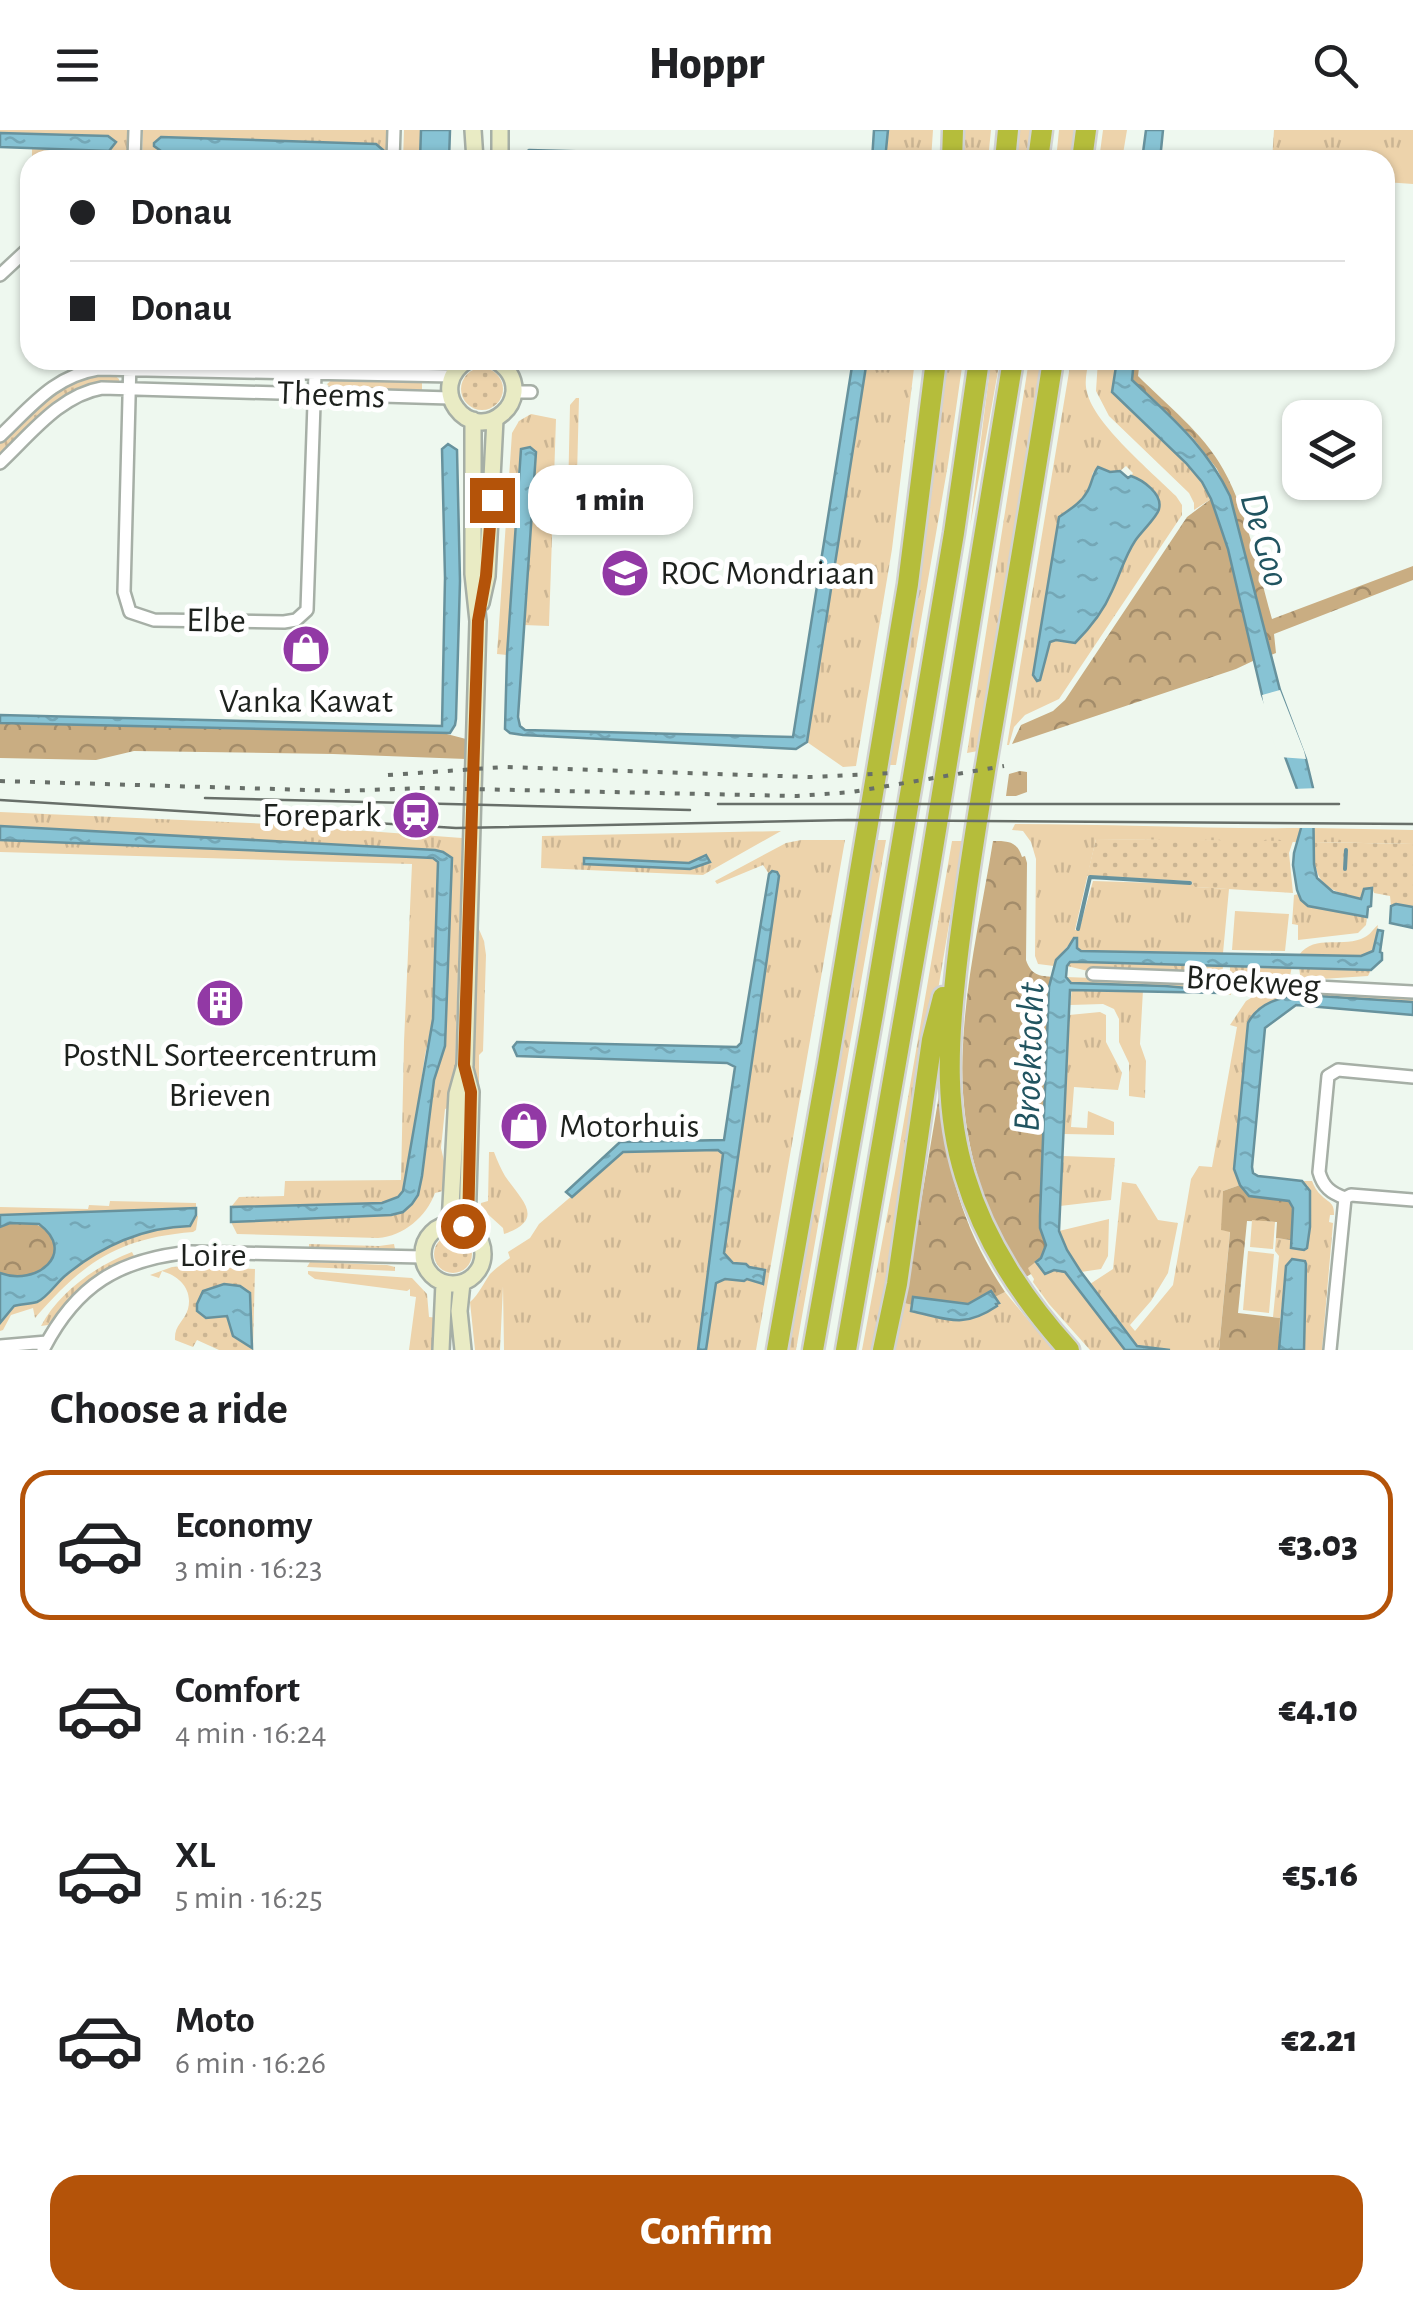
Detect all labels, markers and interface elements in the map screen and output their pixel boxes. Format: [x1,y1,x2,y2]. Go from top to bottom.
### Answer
icon: menu [50,38,105,93]
icon: search [1308,38,1363,93]
text: Hoppr [648,42,765,87]
text: Donau [130,194,232,232]
text: Donau [130,290,232,328]
street label: Theems [276,376,386,414]
map controls [1282,400,1382,500]
button: layers [1282,400,1382,500]
callout: 1 min [527,465,692,535]
route end [470,478,515,523]
text: 1 min [576,484,645,516]
water label: De Goo [1233,489,1295,591]
school or university icon: ROC Mondriaan [599,547,651,599]
place label: ROC Mondriaan [660,556,875,591]
street label: Elbe [186,603,246,639]
shop icon: Vanka Kawat [280,623,332,675]
place label: Vanka Kawat [219,684,393,719]
station icon: Forepark [390,789,442,841]
place label: Forepark [262,798,381,833]
street label: Broekweg [1184,960,1322,1004]
building icon: PostNL Sorteercentrum Brieven [194,977,246,1029]
water label: Broektocht [1008,981,1052,1133]
place label: PostNL Sorteercentrum Brieven [62,1038,378,1113]
shop icon: Motorhuis [498,1100,550,1152]
place label: Motorhuis [559,1109,699,1144]
route start [441,1204,486,1249]
street label: Loire [179,1238,247,1273]
text: Choose a ride [50,1387,288,1432]
icon: car [55,1500,145,1590]
text: Economy [175,1507,313,1545]
text: €3.03 [1279,1526,1358,1564]
text: 3 min · 16:23 [175,1552,322,1584]
icon: car [55,1665,145,1755]
text: Comfort [175,1672,300,1710]
text: €4.10 [1279,1691,1358,1729]
text: 4 min · 16:24 [175,1717,327,1749]
icon: car [55,1830,145,1920]
text: XL [175,1837,215,1875]
text: €5.16 [1283,1856,1358,1894]
text: 5 min · 16:25 [175,1882,323,1914]
icon: car [55,1995,145,2085]
text: Moto [175,2002,255,2040]
text: €2.21 [1282,2021,1358,2059]
text: 6 min · 16:26 [175,2047,326,2079]
button: Confirm [50,2175,1363,2290]

